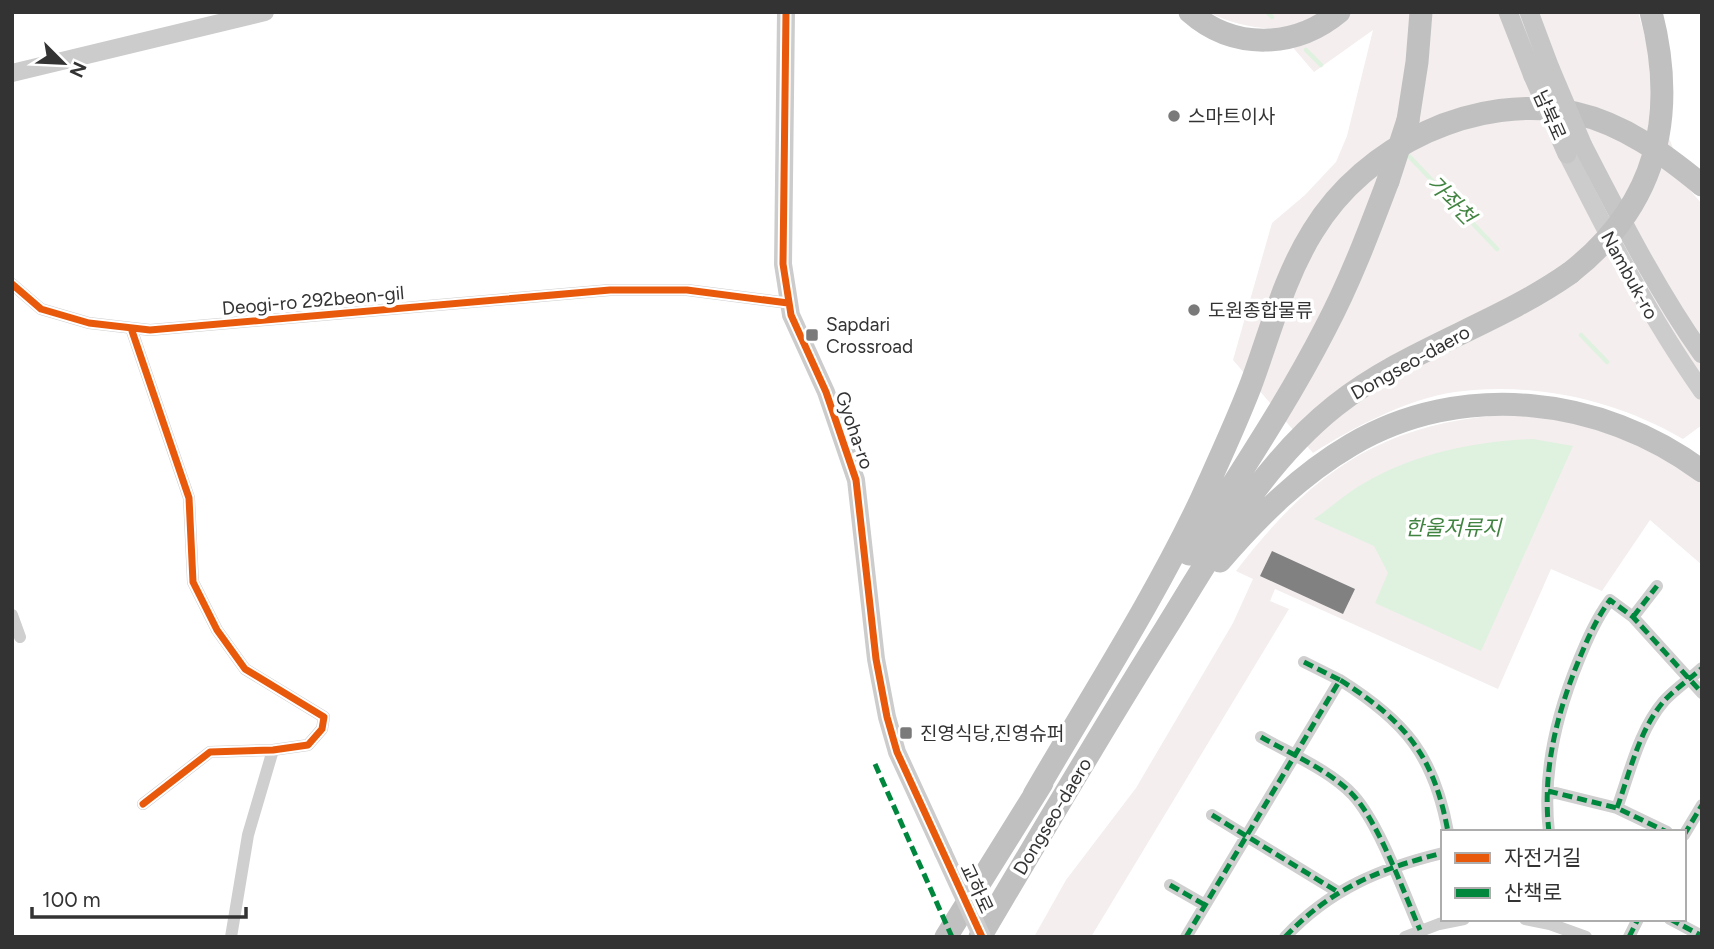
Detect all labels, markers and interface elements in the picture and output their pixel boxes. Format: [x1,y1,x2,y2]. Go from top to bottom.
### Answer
north arrow [28,28,98,98]
text: N [65,58,92,81]
street label: 남북로 [1528,87,1571,144]
place label: 스마트이사 [1188,105,1275,128]
marker: 스마트이사 [1166,108,1182,124]
water label: 가좌천 [1422,170,1482,231]
street label: Nambuk-ro [1596,227,1663,323]
street label: Deogi-ro 292beon-gil [221,281,405,320]
place label: 도원종합물류 [1208,299,1313,322]
marker: 도원종합물류 [1186,302,1202,318]
place label: Sapdari Crossroad [826,313,913,358]
street label: Dongseo-daero [1347,320,1474,405]
marker: Sapdari Crossroad [804,327,820,343]
street label: Gyoha-ro [830,388,879,472]
water label: 한울저류지 [1405,515,1503,540]
place label: 진영식당,진영슈퍼 [920,722,1064,745]
marker: 진영식당,진영슈퍼 [898,725,914,741]
street label: Dongseo-daero [1008,753,1096,879]
legend [1441,830,1686,921]
text: 자전거길 [1504,845,1581,870]
street label: 교하로 [955,860,998,917]
scale bar [32,876,245,920]
text: 산책로 [1504,880,1562,905]
text: 100 m [42,887,101,912]

